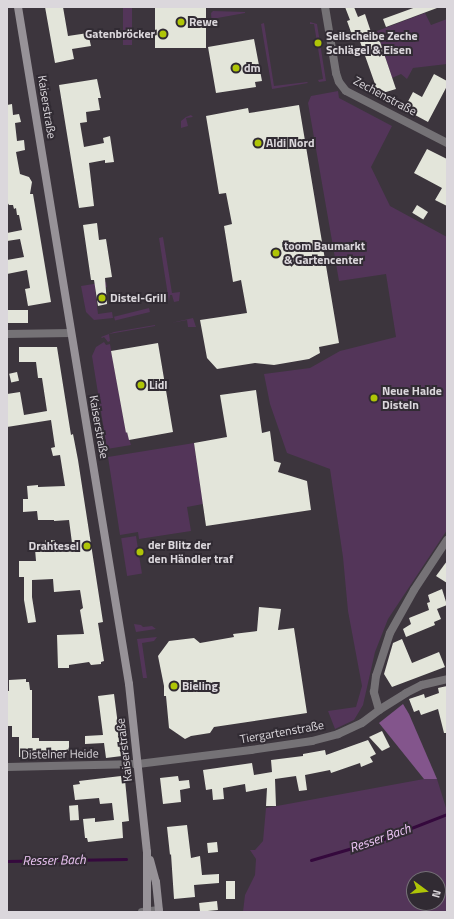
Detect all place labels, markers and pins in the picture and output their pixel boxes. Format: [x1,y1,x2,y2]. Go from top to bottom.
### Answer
place label: Rewe [189,15,218,29]
marker: Rewe [176,17,186,27]
place label: Gatenbröcker [85,27,155,41]
marker: Gatenbröcker [158,29,168,39]
place label: Seilscheibe Zeche Schlägel & Eisen [326,29,418,57]
marker: Seilscheibe Zeche Schlägel & Eisen [313,38,323,48]
place label: dm [244,61,261,75]
marker: dm [231,63,241,73]
place label: Aldi Nord [266,136,314,150]
marker: Aldi Nord [253,138,263,148]
place label: toom Baumarkt & Gartencenter [284,239,365,267]
marker: toom Baumarkt & Gartencenter [271,248,281,258]
place label: Distel-Grill [110,291,166,305]
marker: Distel-Grill [97,293,107,303]
place label: Lidl [149,378,168,392]
marker: Lidl [136,380,146,390]
place label: Neue Halde Disteln [382,384,442,412]
marker: Neue Halde Disteln [369,393,379,403]
place label: der Blitz der den Händler traf [148,538,233,566]
place label: Drahtesel [29,539,79,553]
marker: Drahtesel [82,541,92,551]
marker: der Blitz der den Händler traf [135,547,145,557]
place label: Bieling [182,679,218,693]
marker: Bieling [169,681,179,691]

